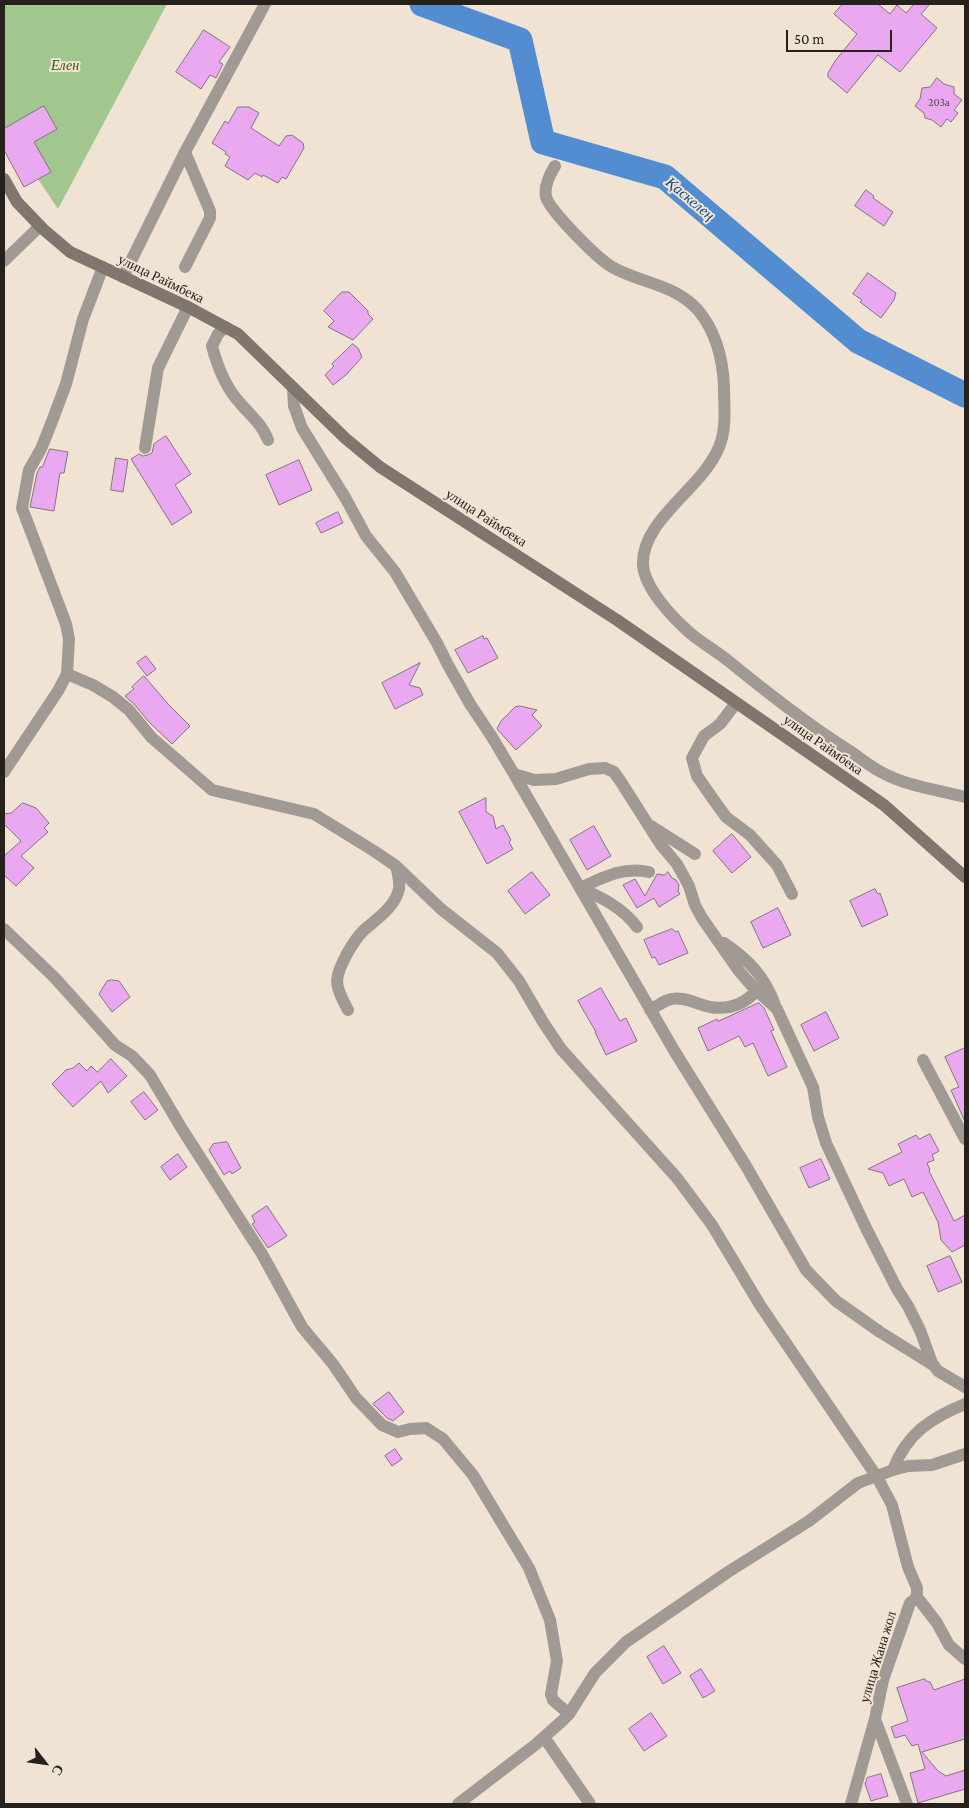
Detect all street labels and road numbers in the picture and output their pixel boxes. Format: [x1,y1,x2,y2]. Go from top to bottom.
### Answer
street label: улица Раймбека [115,251,207,307]
street label: улица Раймбека [442,485,530,551]
street label: улица Раймбека [780,711,866,779]
street label: улица Жана жол [856,1609,900,1705]

